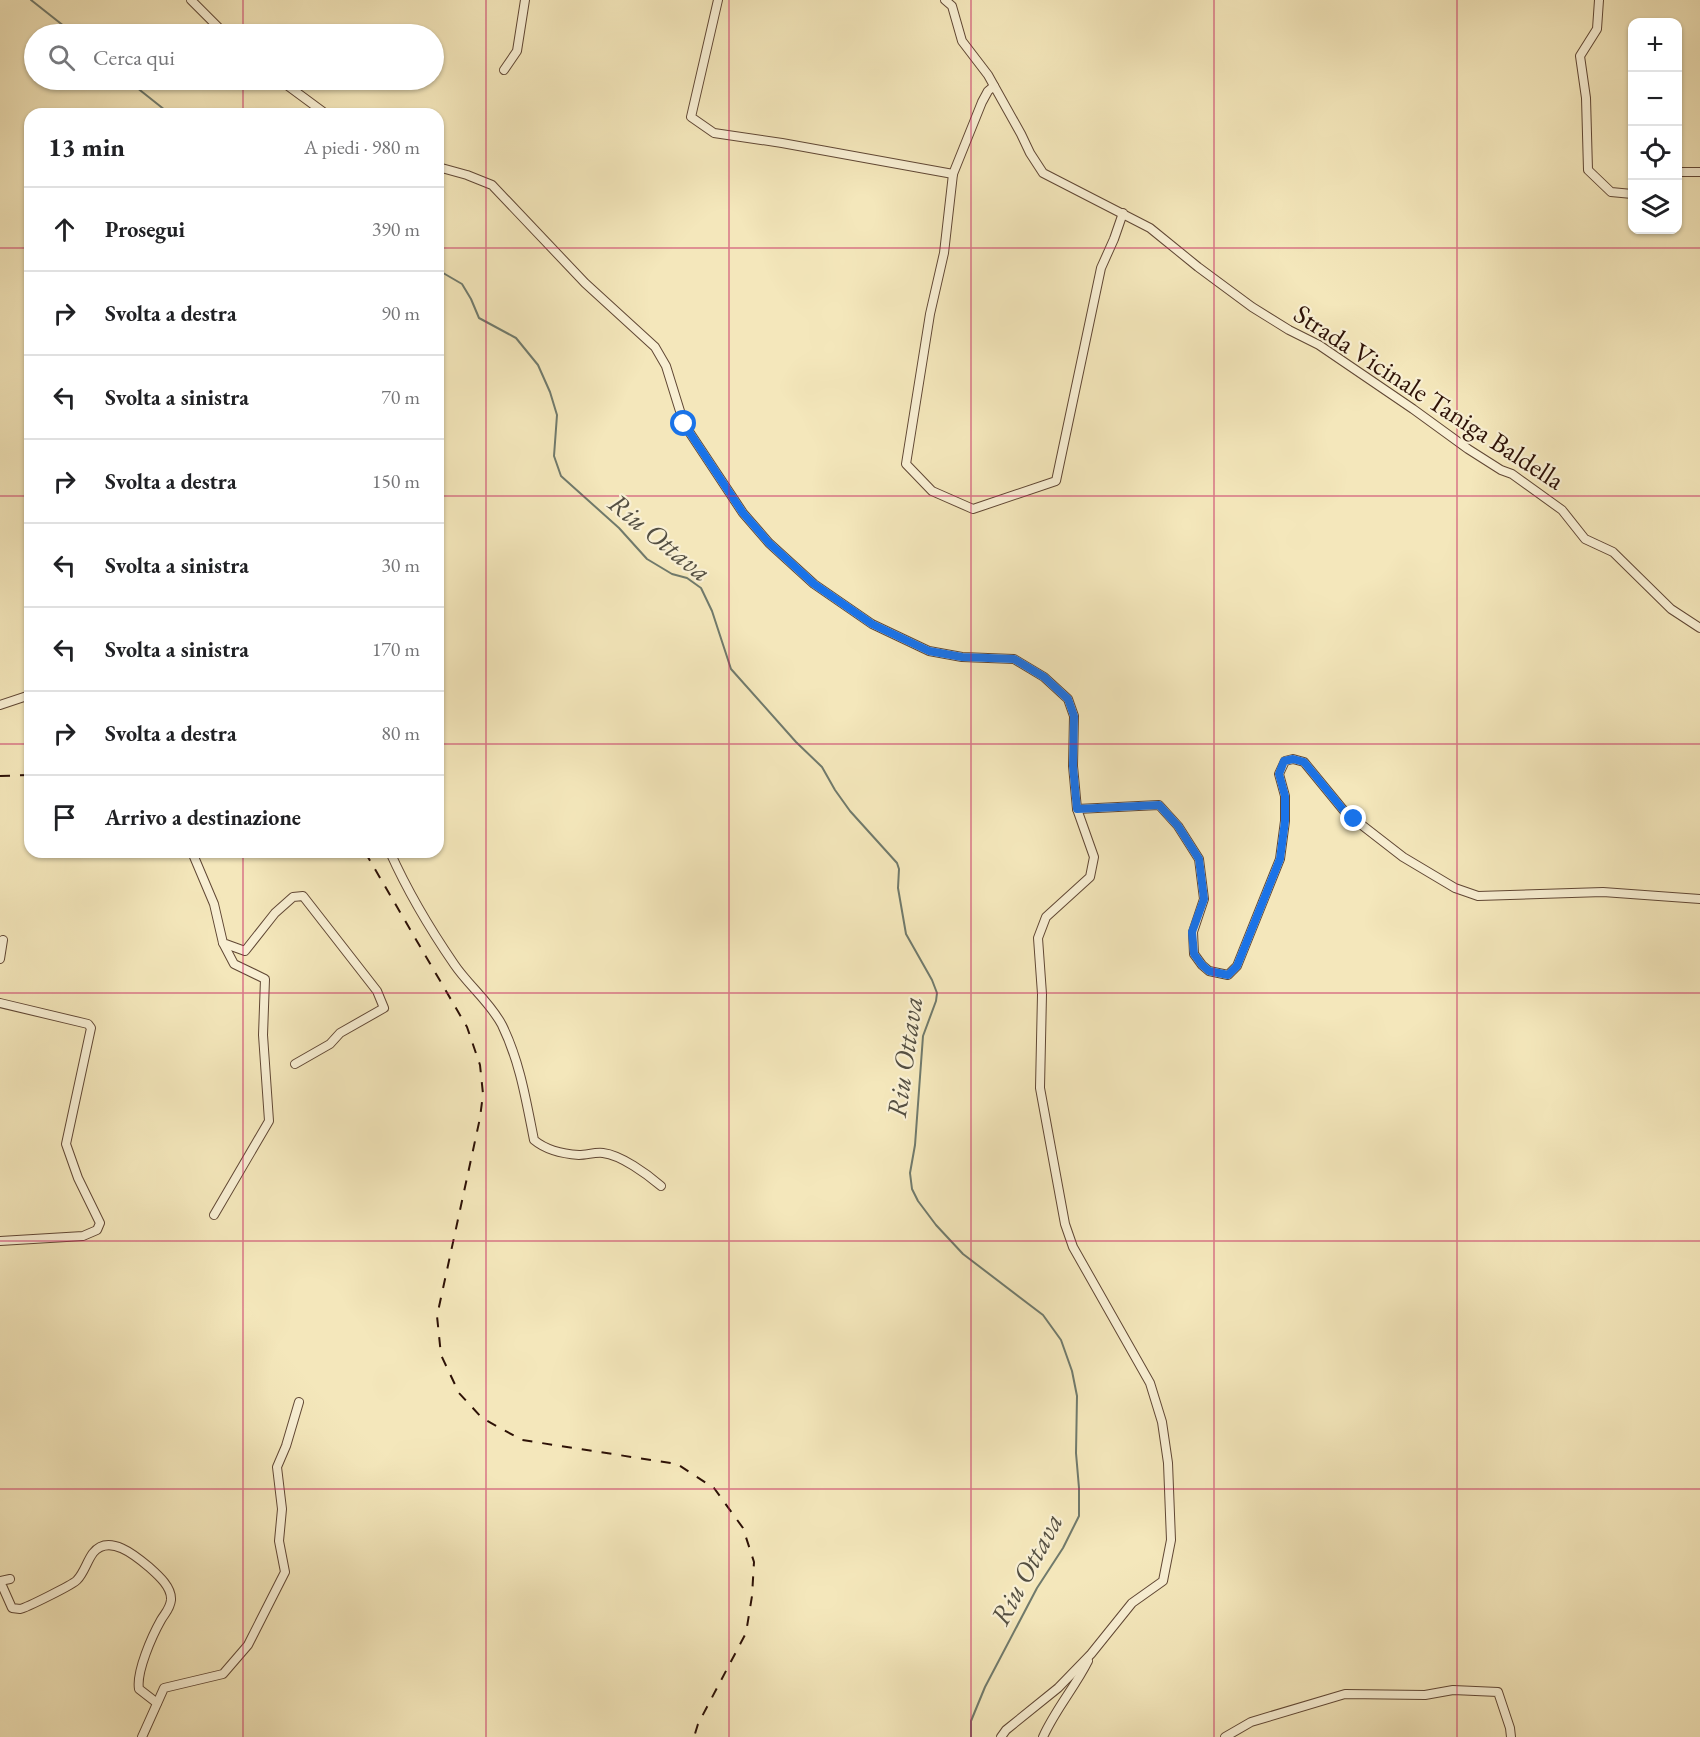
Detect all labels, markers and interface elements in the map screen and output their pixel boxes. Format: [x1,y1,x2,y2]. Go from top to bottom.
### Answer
map controls [1628,18,1682,234]
button: + [1628,18,1682,72]
search box [24,24,444,90]
icon: search [45,41,78,74]
text: Cerca qui [93,43,175,72]
button: − [1628,72,1682,126]
button: locate [1628,126,1682,180]
text: 13 min [48,130,125,164]
text: A piedi · 980 m [304,134,420,160]
button: layers [1628,180,1682,234]
icon: ahead [48,213,81,246]
text: Prosegui [105,215,185,244]
text: 390 m [372,216,420,242]
street label: Strada Vicinale Taniga Baldella [1287,296,1571,497]
icon: right [48,297,81,330]
text: Svolta a destra [105,299,237,328]
text: 90 m [381,300,420,326]
icon: left [48,381,81,414]
text: Svolta a sinistra [105,383,249,412]
text: 70 m [381,384,420,410]
route start [670,410,696,436]
icon: right [48,465,81,498]
text: Svolta a destra [105,467,237,496]
text: 150 m [372,468,420,494]
water label: Riu Ottava [601,485,719,589]
icon: left [48,549,81,582]
text: Svolta a sinistra [105,551,249,580]
text: 30 m [381,552,420,578]
icon: left [48,633,81,666]
text: Svolta a sinistra [105,635,249,664]
text: 170 m [372,636,420,662]
icon: right [48,717,81,750]
text: Svolta a destra [105,719,237,748]
text: 80 m [381,720,420,746]
icon: arrive [48,801,81,834]
text: Arrivo a destinazione [105,803,301,832]
route end [1340,805,1366,831]
water label: Riu Ottava [878,994,930,1120]
water label: Riu Ottava [981,1507,1071,1631]

